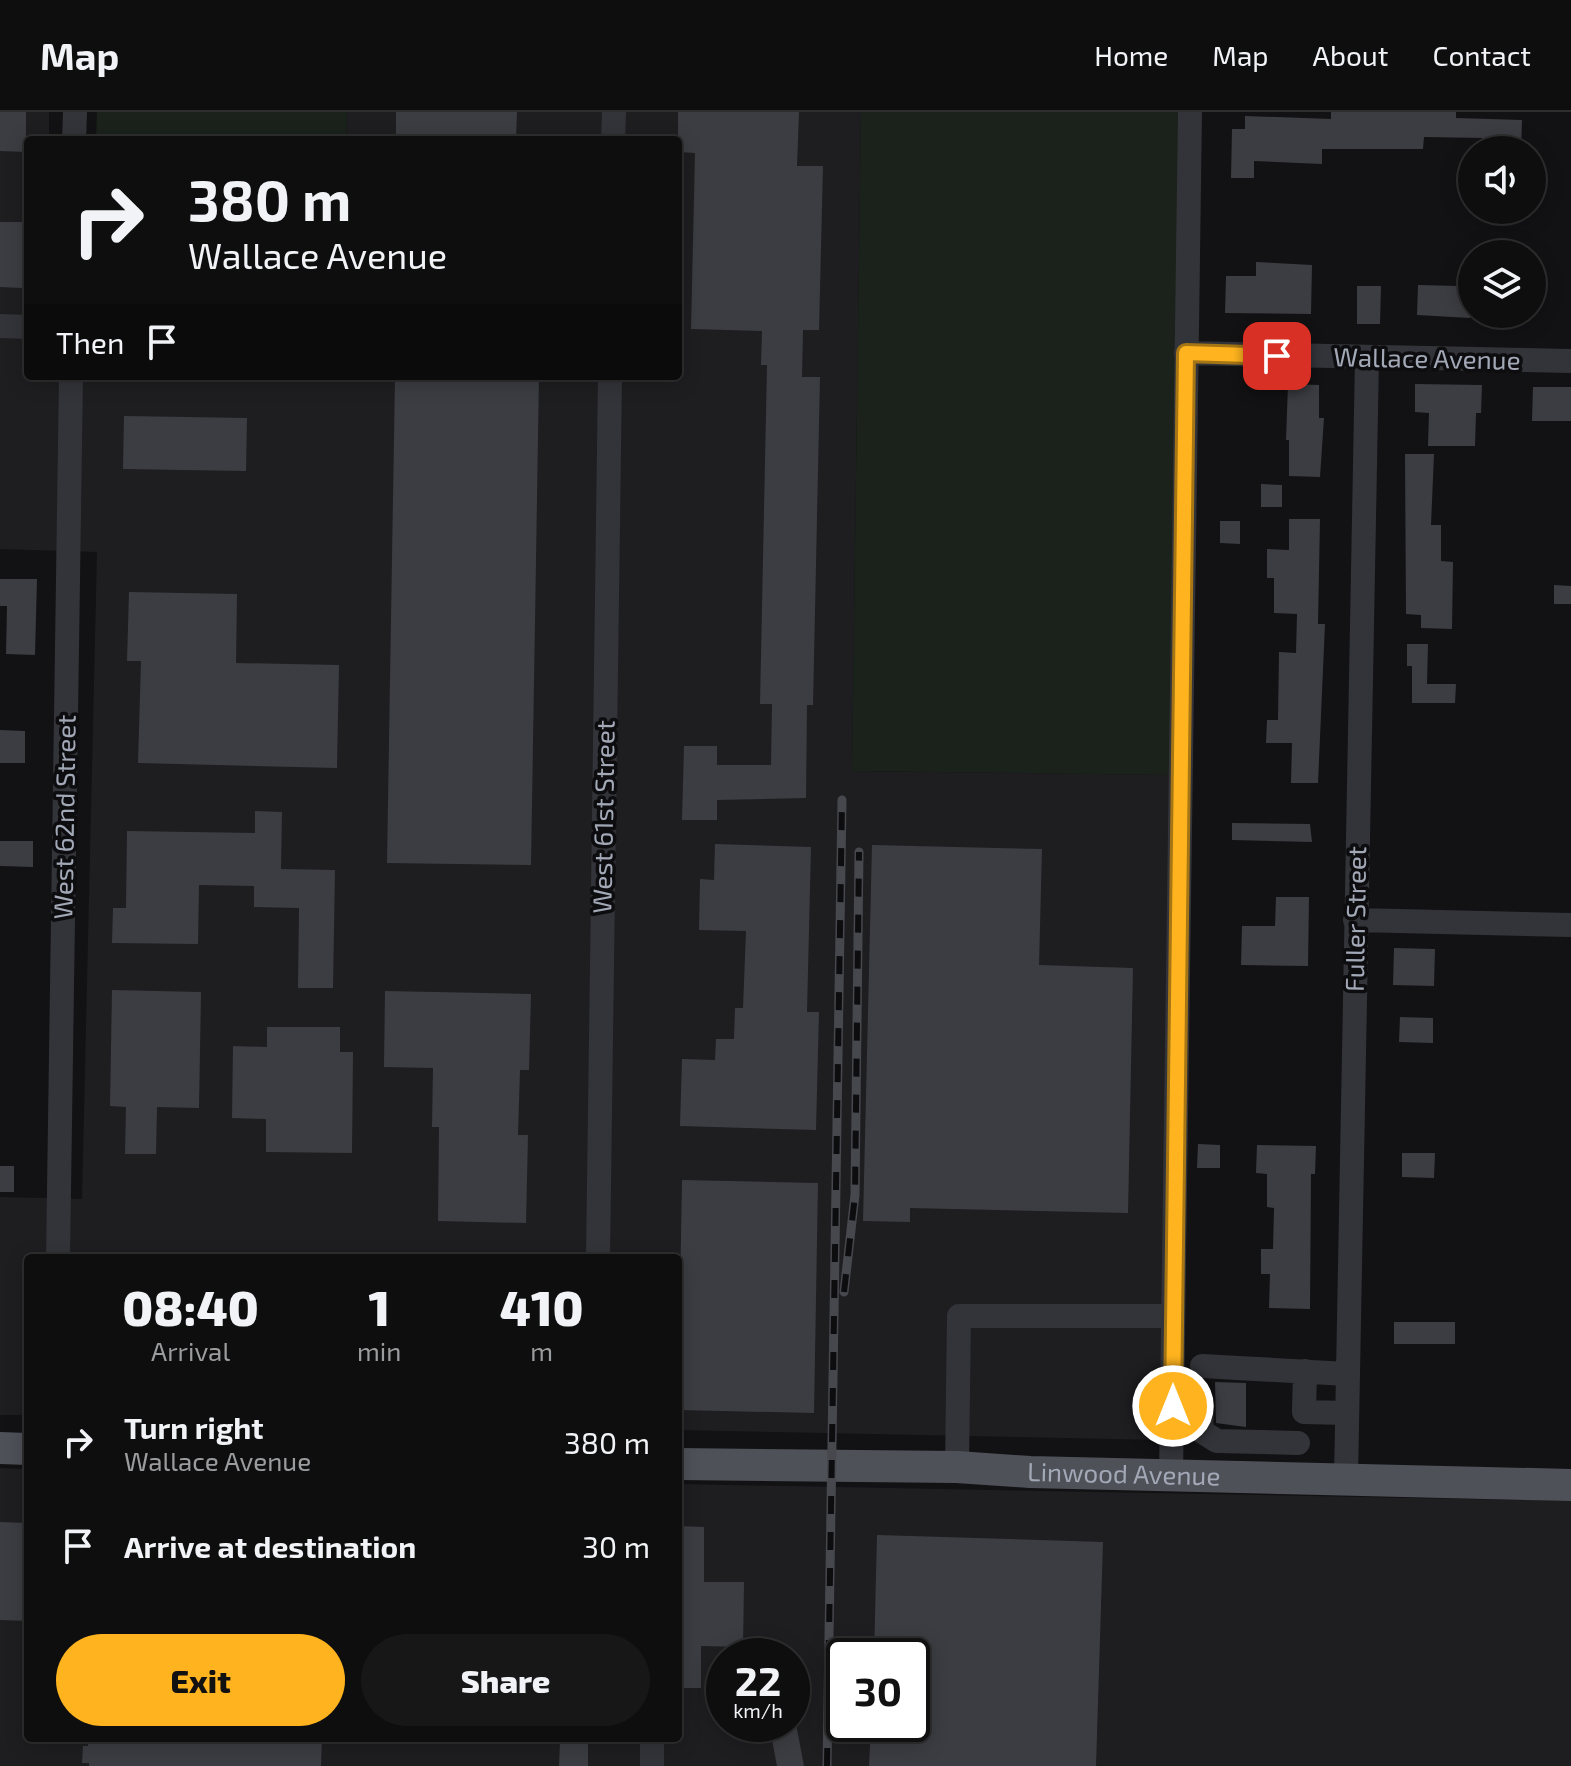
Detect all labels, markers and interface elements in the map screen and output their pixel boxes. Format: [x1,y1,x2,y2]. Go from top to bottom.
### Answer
text: Map [40,32,119,78]
text: Home [1094,38,1168,72]
text: Map [1212,38,1269,72]
text: About [1313,38,1388,72]
text: Contact [1432,38,1531,72]
map controls [1458,136,1546,328]
button: sound [1458,136,1546,224]
text: 380 m [188,165,351,232]
icon: right [56,168,160,272]
text: Wallace Avenue [188,233,447,276]
button: layers [1458,240,1546,328]
icon: arrive [140,320,184,364]
pin [1243,322,1311,390]
text: Then [56,324,124,360]
icon: arrive [1255,334,1299,378]
street label: Wallace Avenue [1333,340,1521,375]
street label: West 62nd Street [46,714,81,920]
street label: West 61st Street [585,720,620,914]
street label: Fuller Street [1338,846,1371,992]
text: 08:40 [122,1278,259,1336]
text: 1 [368,1278,390,1336]
text: 410 [500,1278,584,1336]
text: Arrival [151,1335,230,1366]
text: min [357,1335,401,1366]
text: m [530,1335,553,1366]
position arrow [1131,1364,1215,1448]
text: Turn right [124,1409,264,1445]
icon: right [56,1420,100,1464]
text: 380 m [564,1424,650,1460]
text: Wallace Avenue [124,1445,311,1476]
street label: Linwood Avenue [1027,1455,1221,1491]
icon: arrive [56,1524,100,1568]
text: Arrive at destination [124,1528,416,1564]
text: 30 m [582,1528,650,1564]
button: Exit [56,1634,345,1726]
button: Share [361,1634,650,1726]
speed limit sign: 30 [826,1638,930,1742]
text: 22 [735,1656,781,1704]
text: km/h [733,1698,783,1722]

